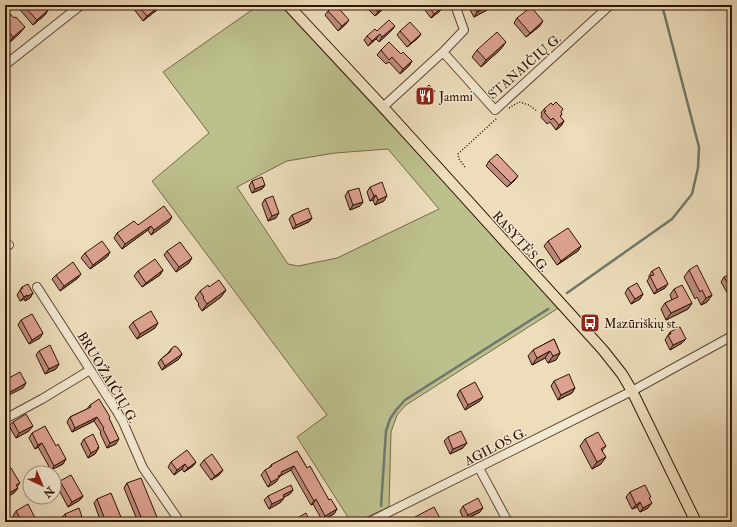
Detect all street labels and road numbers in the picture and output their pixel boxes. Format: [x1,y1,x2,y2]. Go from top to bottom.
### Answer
street label: STANAIČIŲ G. [484,29,564,103]
street label: RASYTĖS G. [489,207,552,275]
street label: BRUOŽAIČIŲ G. [74,328,142,426]
street label: AGILOS G. [461,424,529,470]

